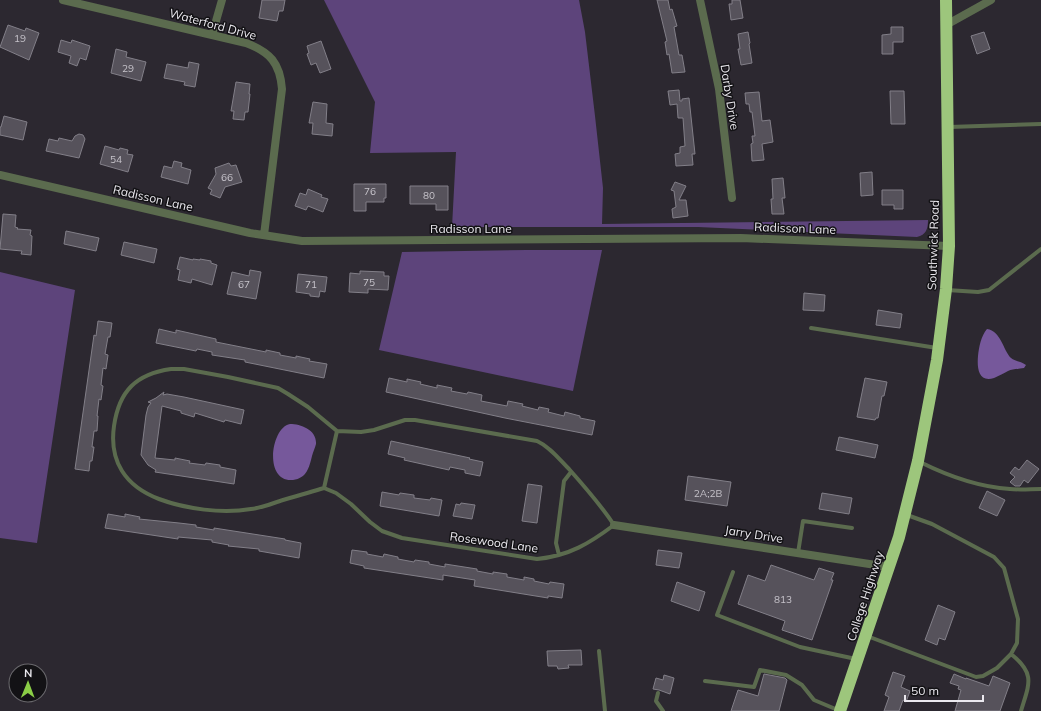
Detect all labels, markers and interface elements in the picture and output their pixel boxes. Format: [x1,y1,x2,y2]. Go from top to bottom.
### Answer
street label: Waterford Drive [168,5,258,43]
house number: 19 [14,32,26,45]
house number: 29 [122,62,134,75]
street label: Darby Drive [717,63,743,131]
house number: 54 [110,153,122,166]
house number: 66 [221,171,233,184]
street label: Radisson Lane [111,181,195,215]
house number: 76 [364,185,376,198]
house number: 80 [423,189,435,202]
street label: Southwick Road [924,200,942,290]
street label: Radisson Lane [754,219,836,237]
street label: Radisson Lane [430,221,512,236]
house number: 75 [363,276,375,289]
house number: 67 [238,278,250,291]
house number: 71 [305,278,317,291]
house number: 2A;2B [694,487,722,500]
street label: Jarry Drive [724,522,784,546]
street label: Rosewood Lane [449,528,539,556]
street label: College Highway [843,548,887,643]
house number: 813 [774,593,792,606]
north arrow [8,663,48,703]
text: N [24,666,32,680]
scale bar [905,677,983,703]
text: 50 m [911,683,939,698]

